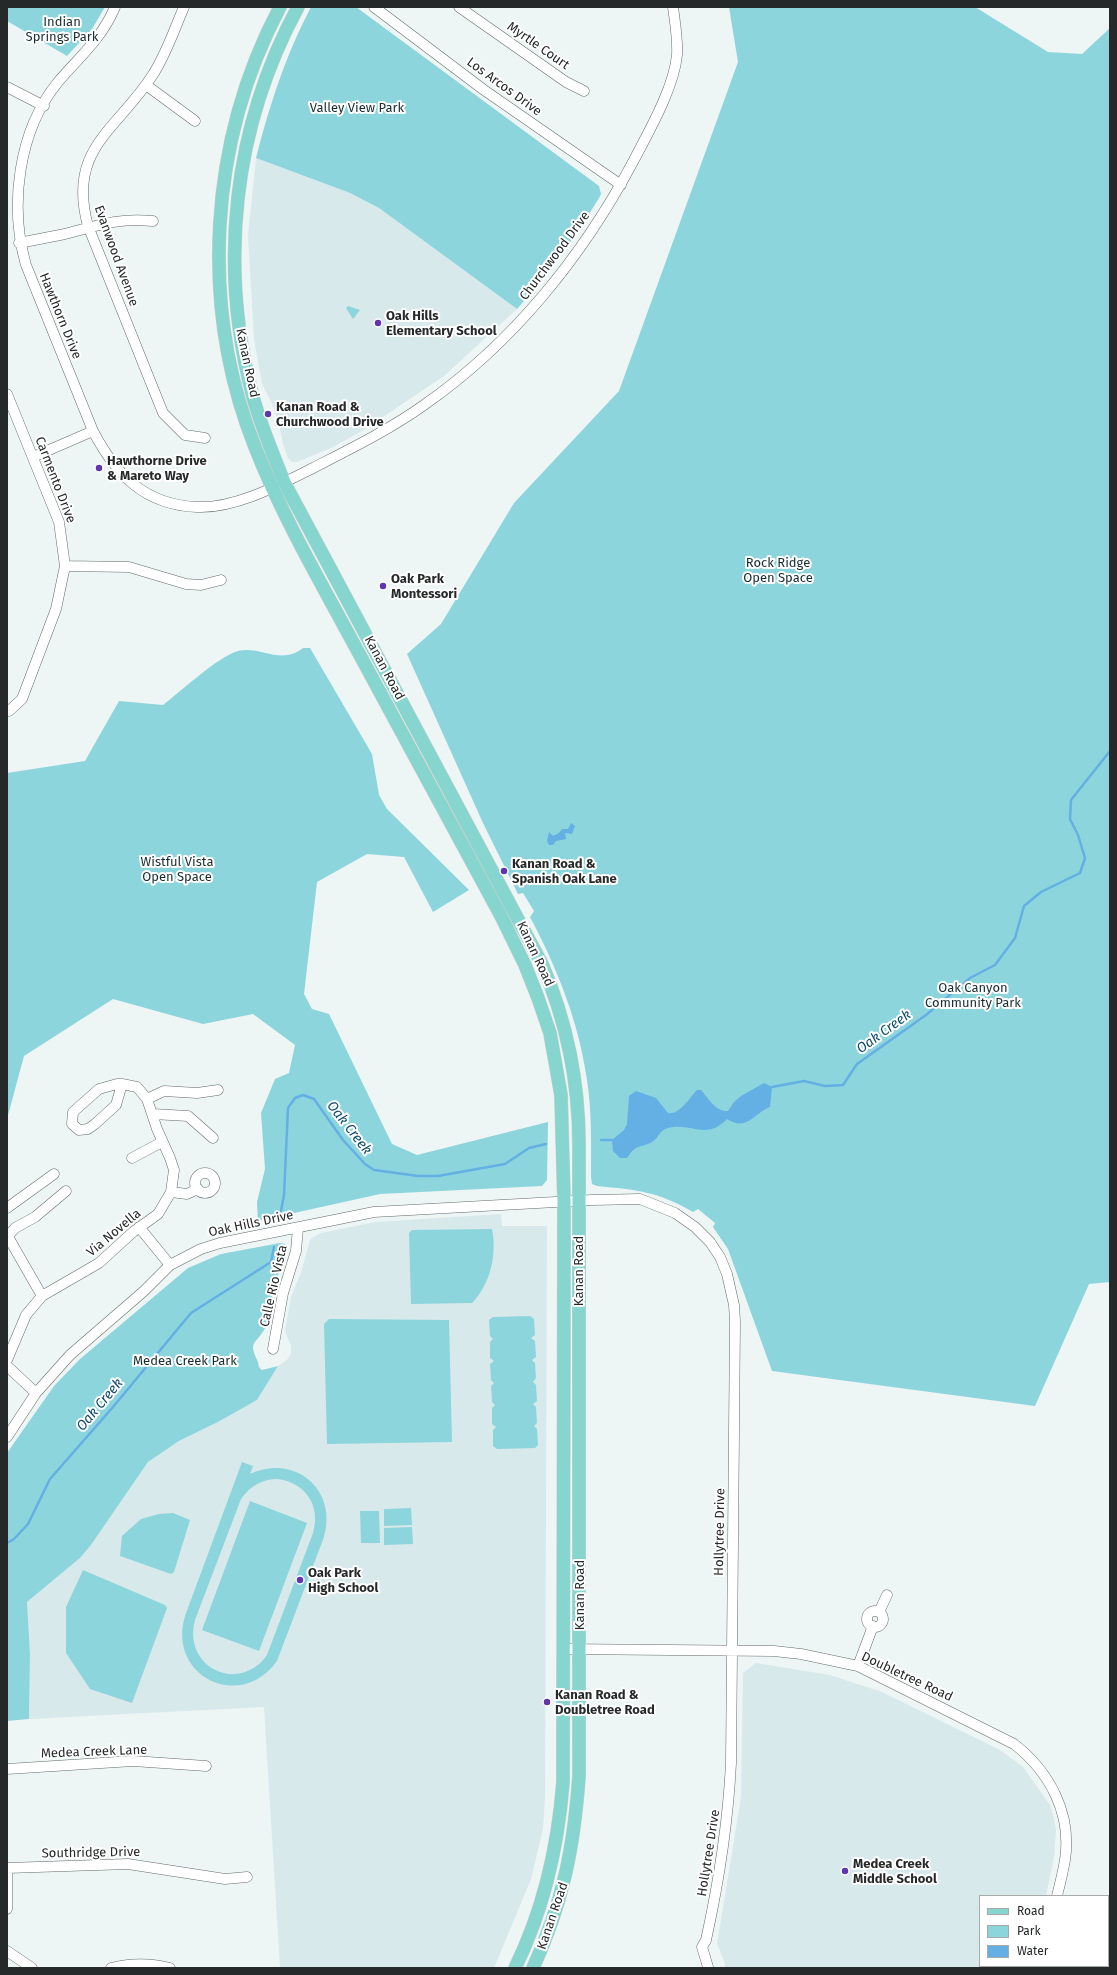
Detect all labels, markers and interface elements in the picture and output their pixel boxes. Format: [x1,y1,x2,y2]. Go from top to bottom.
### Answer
park label: Indian Springs Park [26,14,98,45]
street label: Myrtle Court [504,19,572,73]
street label: Los Arcos Drive [463,55,545,119]
park label: Valley View Park [310,100,404,116]
street label: Evanwood Avenue [90,203,142,309]
street label: Churchwood Drive [517,209,593,303]
street label: Hawthorn Drive [36,271,84,361]
place label: Oak Hills Elementary School [386,308,497,339]
marker: Oak Hills Elementary School [373,318,383,328]
street label: Kanan Road [232,327,262,399]
place label: Kanan Road & Churchwood Drive [276,399,384,430]
marker: Kanan Road & Churchwood Drive [263,409,273,419]
street label: Carmento Drive [31,435,79,525]
place label: Hawthorne Drive & Mareto Way [107,453,207,484]
marker: Hawthorne Drive & Mareto Way [94,463,104,473]
park label: Rock Ridge Open Space [743,555,813,586]
place label: Oak Park Montessori [391,571,457,602]
marker: Oak Park Montessori [378,581,388,591]
street label: Kanan Road [361,633,407,703]
park label: Wistful Vista Open Space [141,854,213,885]
place label: Kanan Road & Spanish Oak Lane [512,856,617,887]
marker: Kanan Road & Spanish Oak Lane [499,866,509,876]
street label: Kanan Road [513,919,557,989]
park label: Oak Canyon Community Park [925,980,1021,1011]
water label: Oak Creek [853,1007,915,1057]
water label: Oak Creek [323,1098,375,1158]
street label: Via Novella [84,1206,144,1260]
street label: Oak Hills Drive [207,1207,295,1241]
street label: Kanan Road [571,1236,587,1306]
street label: Calle Rio Vista [257,1244,291,1328]
park label: Medea Creek Park [133,1353,237,1369]
water label: Oak Creek [73,1375,127,1435]
street label: Hollytree Drive [711,1488,729,1576]
street label: Kanan Road [572,1560,588,1630]
place label: Oak Park High School [308,1565,378,1596]
marker: Oak Park High School [295,1575,305,1585]
street label: Doubletree Road [859,1649,955,1705]
place label: Kanan Road & Doubletree Road [555,1687,655,1718]
marker: Kanan Road & Doubletree Road [542,1697,552,1707]
street label: Medea Creek Lane [40,1742,148,1762]
street label: Hollytree Drive [694,1808,724,1898]
street label: Southridge Drive [42,1844,140,1862]
place label: Medea Creek Middle School [853,1856,937,1887]
marker: Medea Creek Middle School [840,1866,850,1876]
street label: Kanan Road [534,1880,572,1952]
legend [979,1895,1109,1967]
text: Road [1017,1904,1045,1918]
text: Park [1017,1924,1041,1938]
text: Water [1017,1944,1048,1958]

